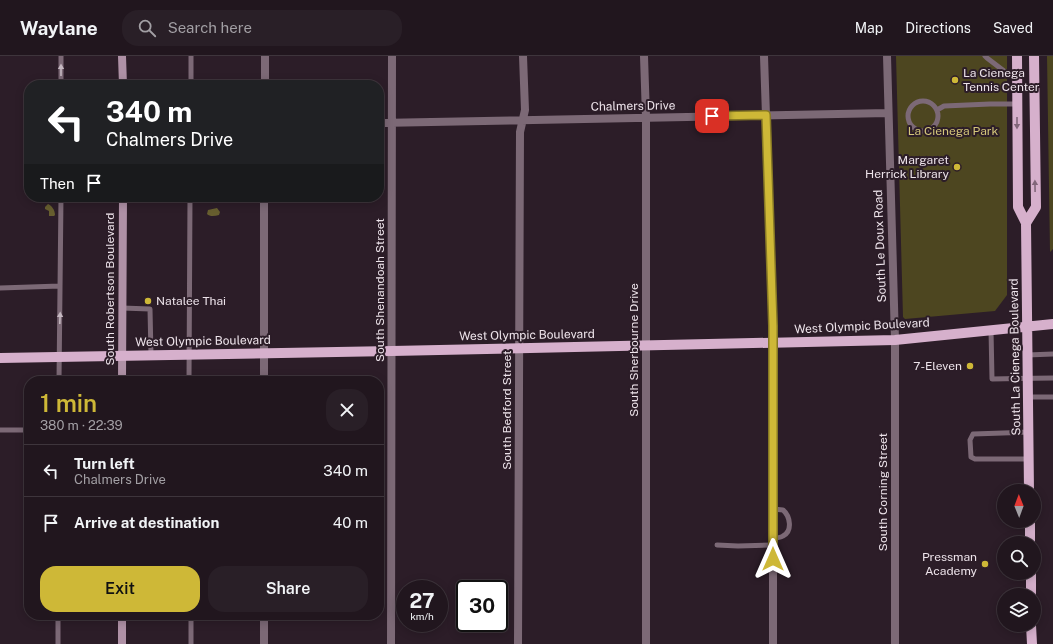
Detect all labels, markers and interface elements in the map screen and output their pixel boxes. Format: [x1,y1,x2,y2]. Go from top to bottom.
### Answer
search box [122,10,402,46]
text: Waylane [20,17,98,39]
icon: search [136,17,158,39]
text: Search here [168,19,252,36]
text: Map [855,20,883,36]
text: Directions [905,20,971,36]
text: Saved [993,20,1033,36]
one-way arrow [58,64,64,77]
place label: La Cienega Tennis Center [963,66,1040,94]
marker: La Cienega Tennis Center [950,75,960,85]
text: 340 m [106,95,192,128]
icon: left [40,96,92,148]
street label: Chalmers Drive [590,98,676,114]
pin [695,99,729,133]
icon: arrive [701,105,723,127]
one-way arrow [1014,117,1020,130]
park label: La Cienega Park [908,124,998,138]
text: Chalmers Drive [106,129,233,150]
place label: Margaret Herrick Library [865,153,950,181]
marker: Margaret Herrick Library [952,162,962,172]
icon: arrive [83,172,105,194]
text: Then [40,175,75,192]
one-way arrow [1032,179,1038,192]
street label: South Le Doux Road [871,189,889,303]
street label: South Robertson Boulevard [103,212,117,366]
street label: South Shenandoah Street [373,218,387,362]
street label: South La Cienega Boulevard [1007,278,1023,436]
street label: South Sherbourne Drive [627,283,641,417]
place label: Natalee Thai [156,294,226,308]
marker: Natalee Thai [143,296,153,306]
one-way arrow [56,312,63,324]
street label: West Olympic Boulevard [794,315,930,337]
street label: West Olympic Boulevard [459,327,595,343]
street label: West Olympic Boulevard [135,333,271,349]
street label: South Bedford Street [500,350,514,470]
place label: 7-Eleven [913,359,962,373]
marker: 7-Eleven [965,361,975,371]
text: 1 min [40,389,97,417]
button: close [326,389,368,431]
text: 380 m · 22:39 [40,418,123,433]
street label: South Corning Street [876,433,890,551]
text: Turn left [74,455,135,472]
icon: left [40,460,62,482]
text: 340 m [323,462,368,479]
text: Chalmers Drive [74,472,166,487]
north arrow [997,484,1041,528]
map controls [997,484,1041,632]
icon: arrive [40,512,62,534]
text: Arrive at destination [74,514,219,531]
text: 40 m [333,514,368,531]
button: search [997,536,1041,580]
position arrow [752,538,794,580]
place label: Pressman Academy [922,550,978,578]
marker: Pressman Academy [980,559,990,569]
button: Exit [40,566,200,612]
button: Share [208,566,368,612]
speed limit sign: 30 [456,580,508,632]
button: layers [997,588,1041,632]
text: 27 [409,589,435,613]
text: km/h [410,610,434,622]

